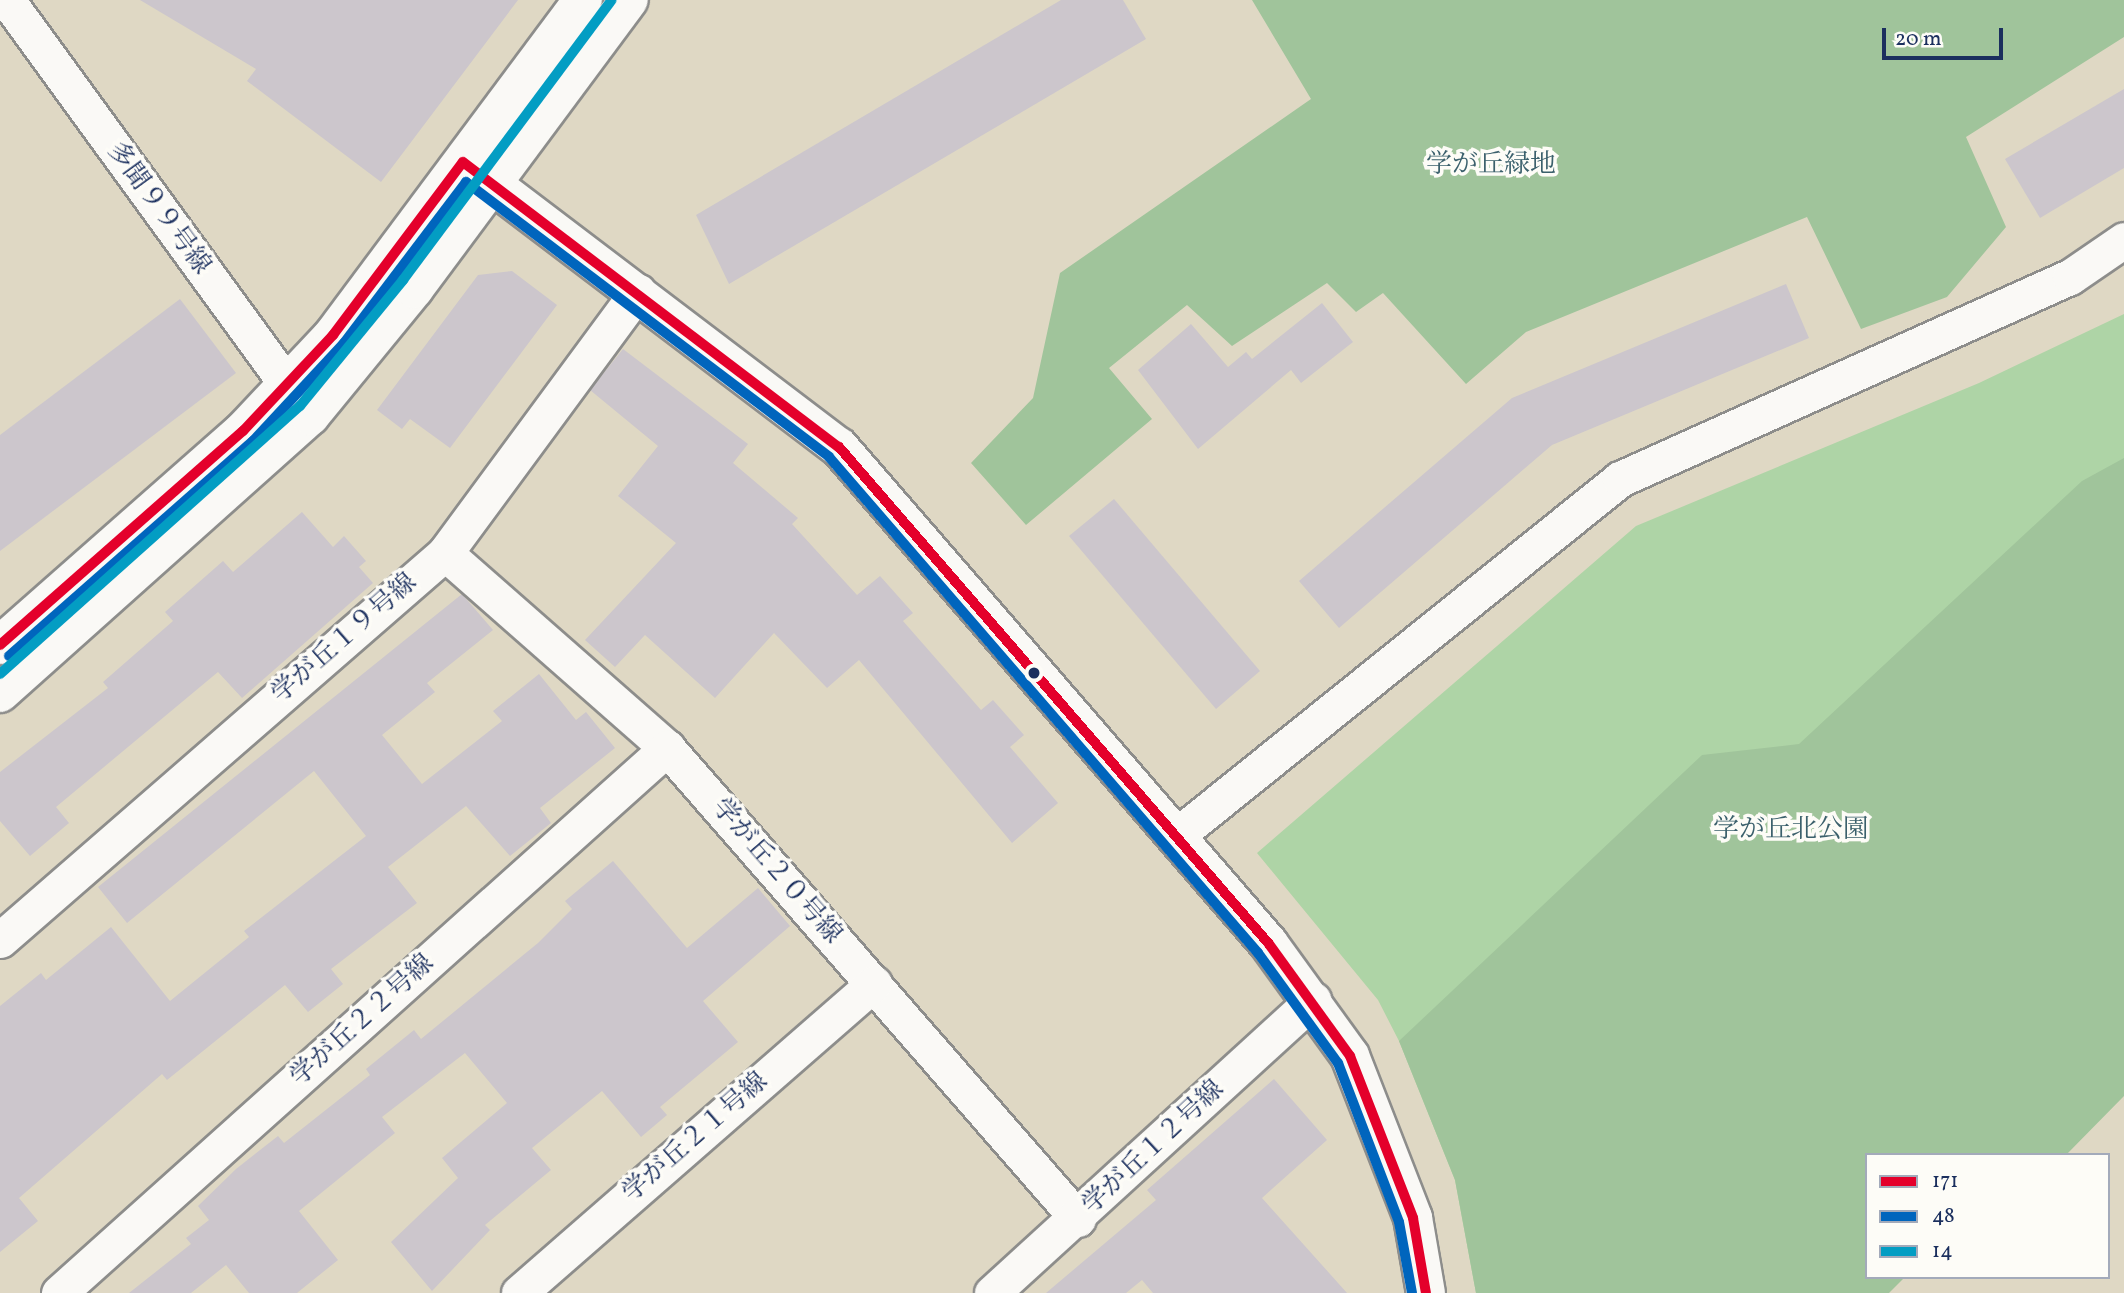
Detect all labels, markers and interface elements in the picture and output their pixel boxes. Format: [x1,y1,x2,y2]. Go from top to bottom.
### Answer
scale bar [1886,14,2007,58]
text: 20 m [1895,25,1941,54]
street label: 多聞９９号線 [100,137,216,281]
park label: 学が丘緑地 [1426,150,1556,182]
street label: 学が丘１９号線 [266,568,424,710]
unlabelled marker [1027,666,1041,680]
street label: 学が丘２０号線 [705,793,847,951]
park label: 学が丘北公園 [1713,815,1869,847]
street label: 学が丘２２号線 [285,949,441,1093]
street label: 学が丘２１号線 [617,1067,775,1209]
street label: 学が丘１２号線 [1077,1075,1231,1221]
legend [1865,1153,2110,1279]
text: 171 [1932,1167,1958,1196]
text: 48 [1932,1202,1955,1231]
text: 14 [1932,1237,1953,1266]

